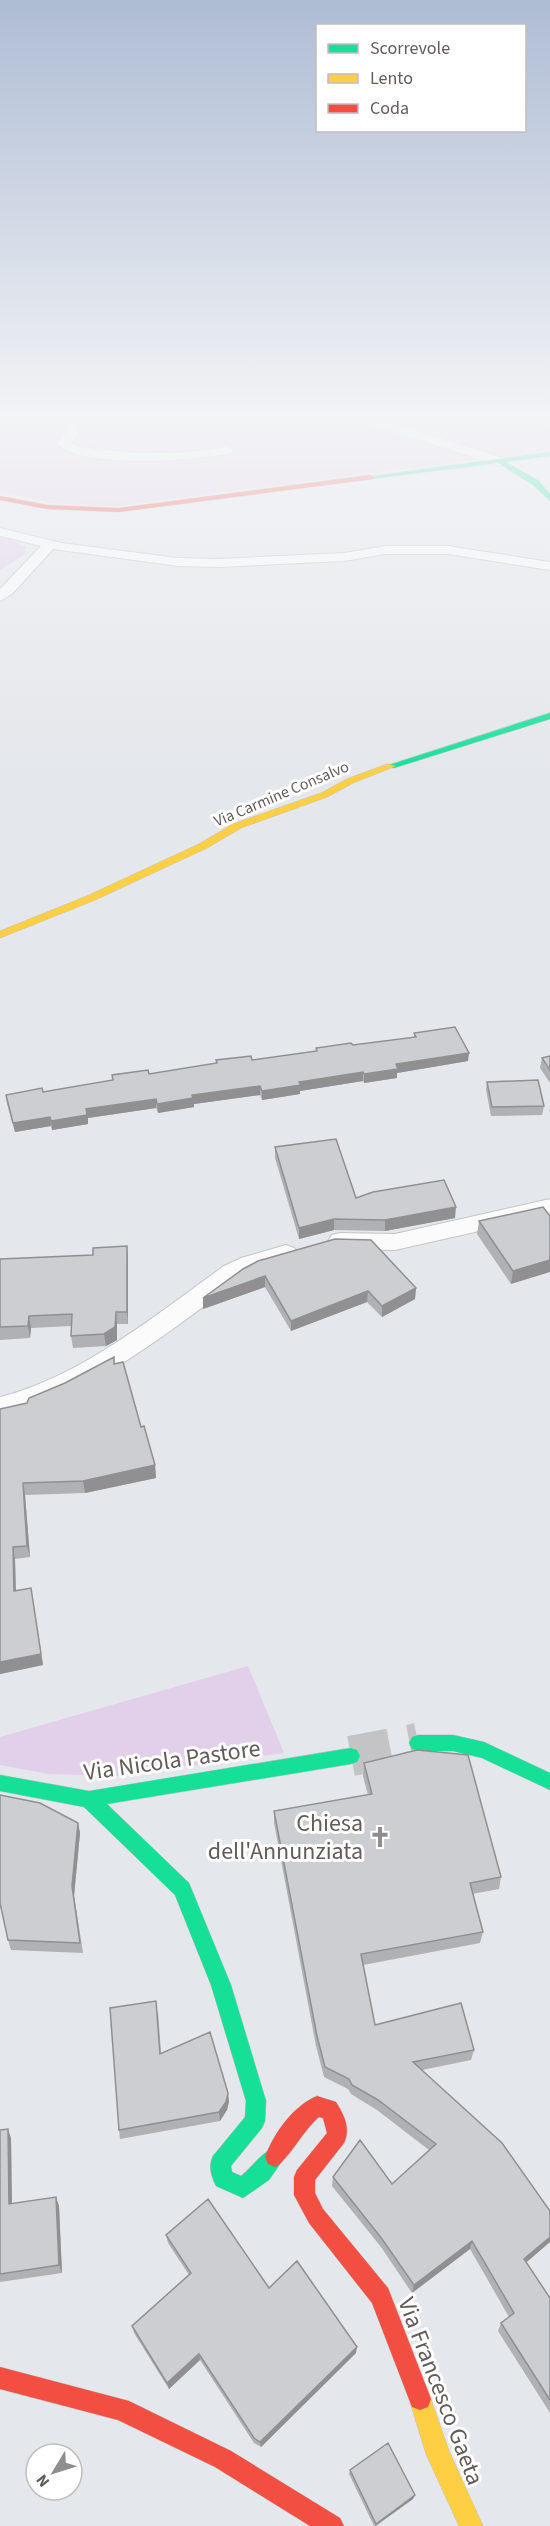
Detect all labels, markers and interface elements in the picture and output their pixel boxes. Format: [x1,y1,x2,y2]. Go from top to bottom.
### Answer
legend [316,24,526,132]
text: Scorrevole [370,36,450,61]
text: Lento [370,66,413,91]
text: Coda [370,96,409,121]
street label: Via Carmine Consalvo [210,756,352,832]
street label: Via Nicola Pastore [81,1731,263,1790]
place label: Chiesa dell'Annunziata [208,1806,363,1869]
church icon: Chiesa dell'Annunziata [368,1825,392,1849]
street label: Via Francesco Gaeta [389,2292,492,2490]
north arrow [24,2442,84,2502]
text: N [31,2470,55,2492]

